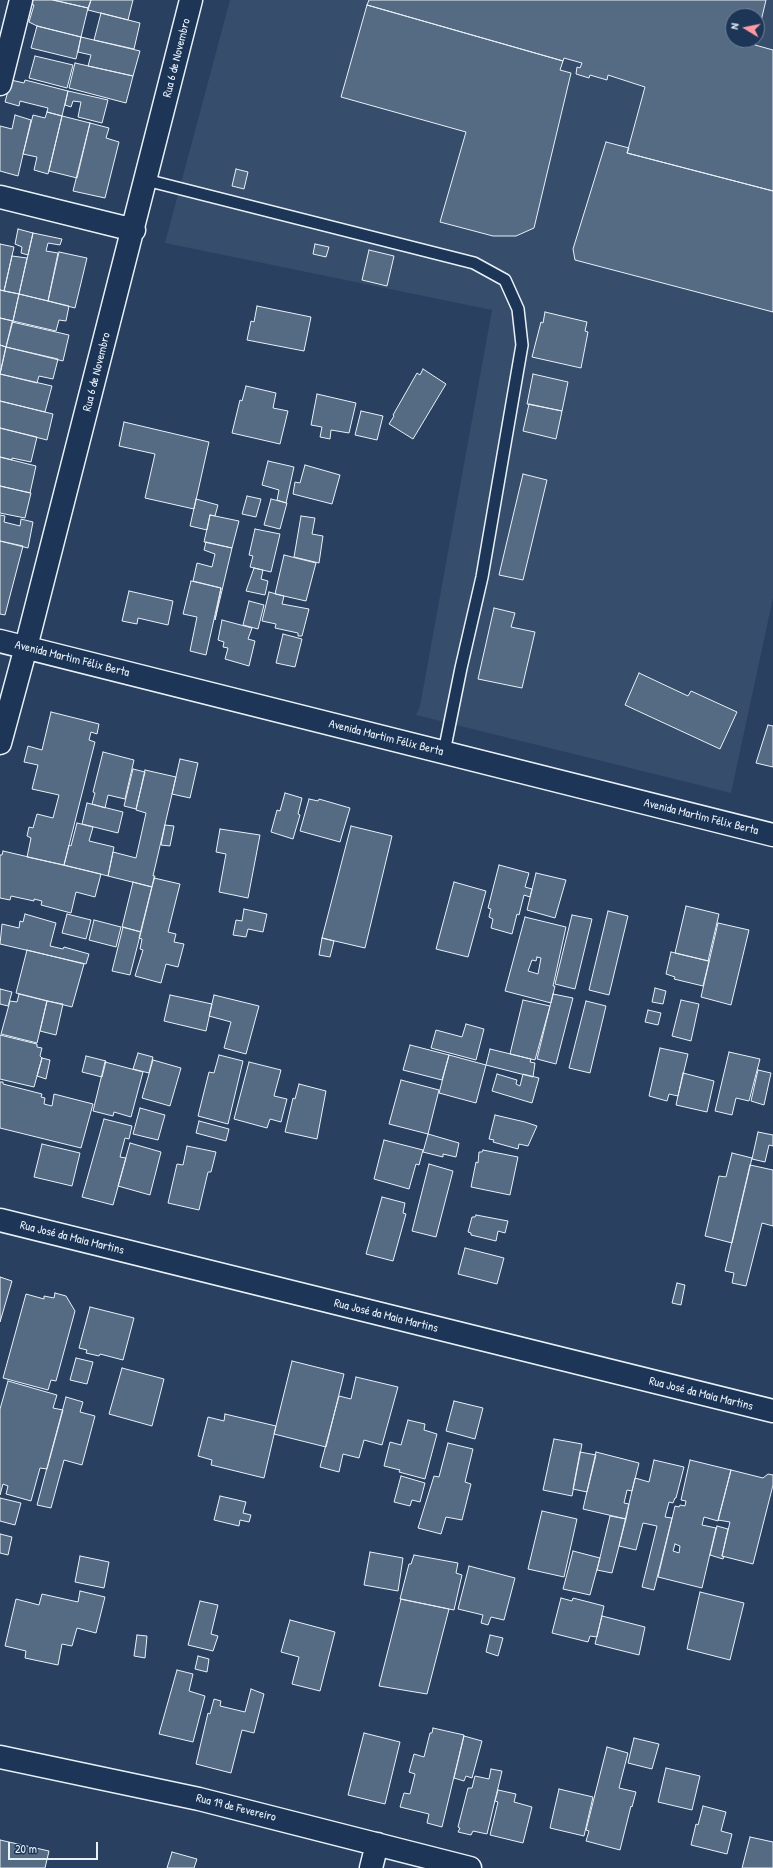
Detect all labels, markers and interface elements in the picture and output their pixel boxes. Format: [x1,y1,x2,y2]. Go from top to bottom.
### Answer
north arrow [725,8,765,48]
street label: Rua 6 de Novembro [160,17,194,99]
text: N [727,22,742,30]
street label: Rua 6 de Novembro [80,331,114,413]
street label: Avenida Martim Félix Berta [13,638,131,680]
street label: Avenida Martim Félix Berta [327,717,445,759]
street label: Avenida Martim Félix Berta [642,796,760,838]
street label: Rua José da Maia Martins [19,1218,125,1258]
street label: Rua José da Maia Martins [333,1296,439,1336]
street label: Rua José da Maia Martins [648,1374,754,1414]
street label: Rua 19 de Fevereiro [195,1791,277,1825]
scale bar [10,1834,100,1860]
text: 20 m [15,1840,37,1857]

